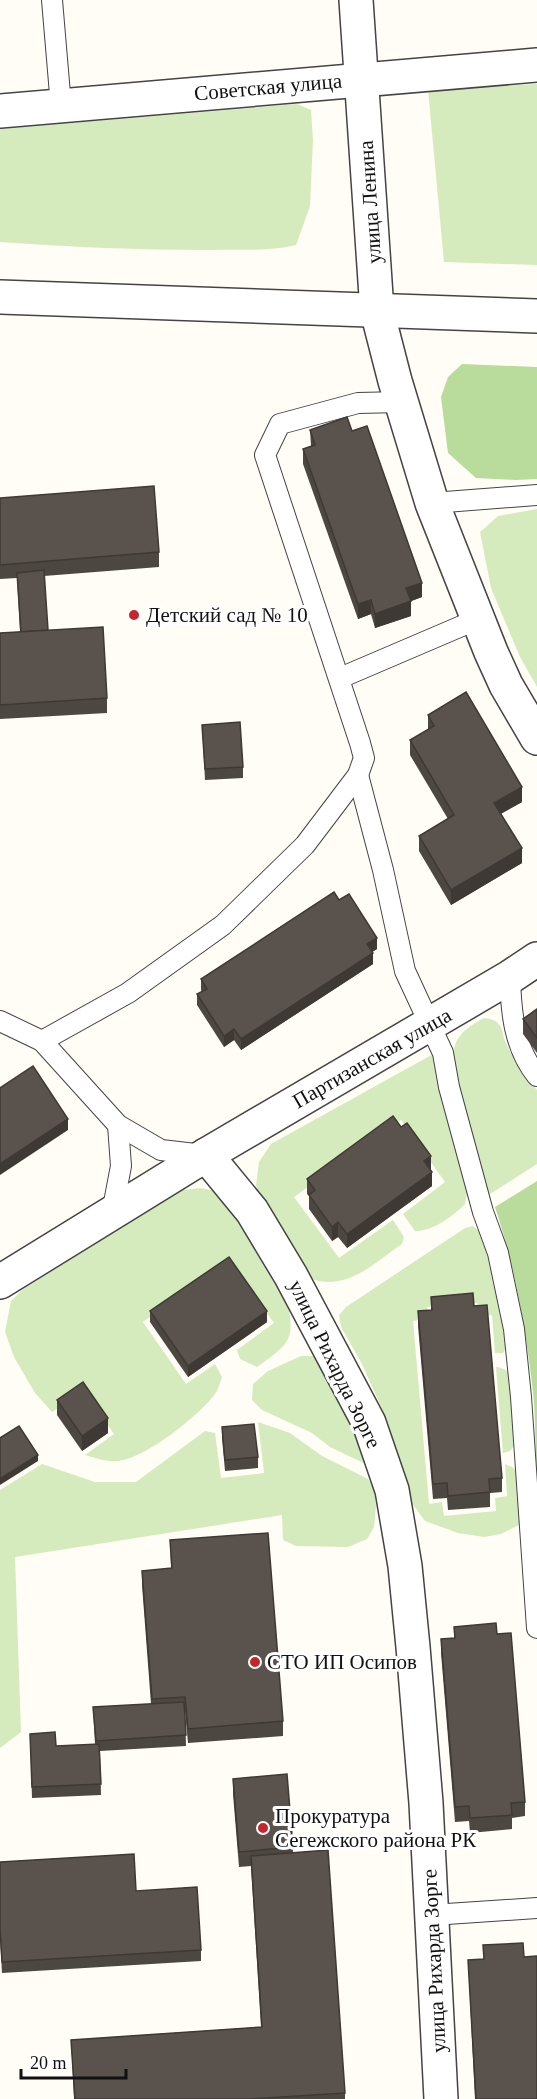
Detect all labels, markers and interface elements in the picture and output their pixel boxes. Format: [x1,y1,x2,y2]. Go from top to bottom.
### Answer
street label: Советская улица [193,69,344,105]
street label: улица Ленина [354,139,386,264]
place label: Детский сад № 10 [146,603,308,627]
marker: Детский сад № 10 [127,608,141,622]
street label: Партизанская улица [288,1002,456,1113]
street label: улица Рихарда Зорге [284,1276,386,1452]
place label: СТО ИП Осипов [267,1650,417,1674]
marker: СТО ИП Осипов [248,1655,262,1669]
place label: Прокуратура Сегежского района РК [275,1804,477,1852]
marker: Прокуратура Сегежского района РК [256,1821,270,1835]
street label: улица Рихарда Зорге [417,1868,451,2054]
scale bar [21,2042,126,2080]
text: 20 m [30,2053,67,2073]

